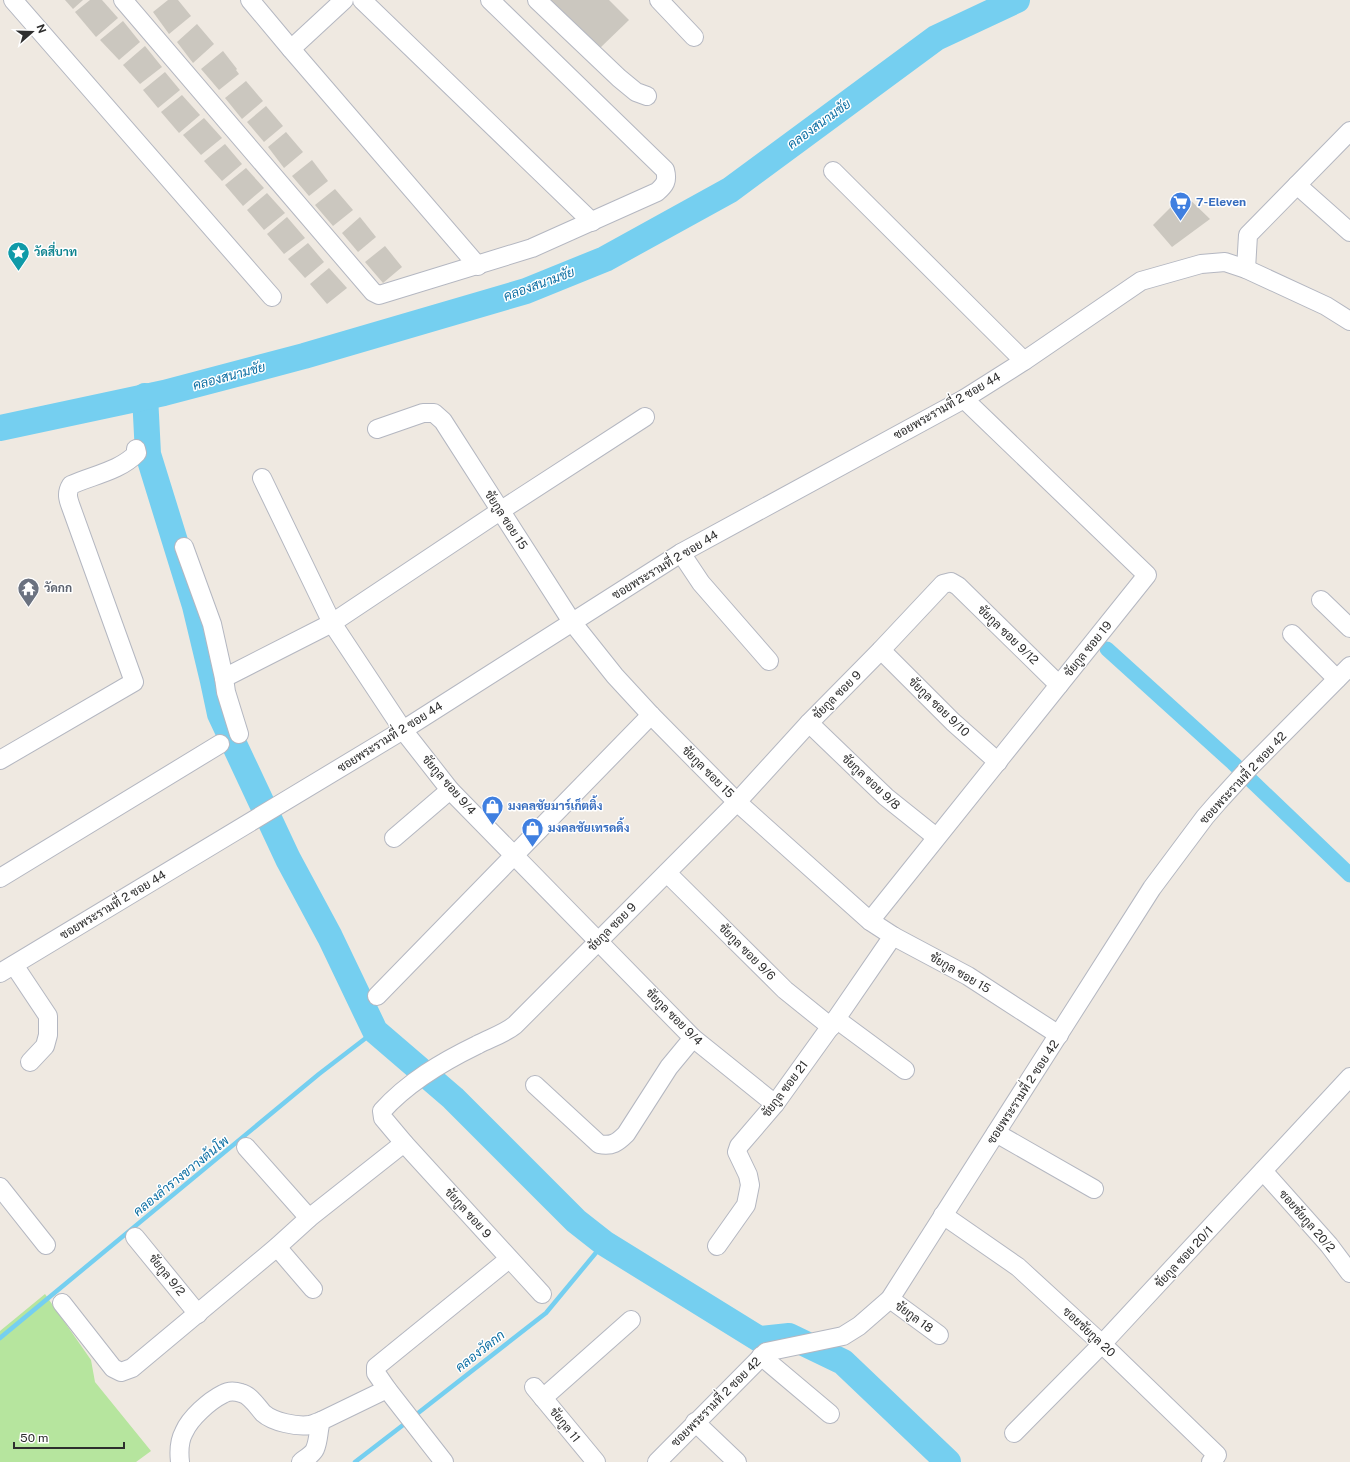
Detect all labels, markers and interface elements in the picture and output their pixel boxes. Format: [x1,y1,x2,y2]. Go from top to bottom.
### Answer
north arrow [12,12,52,52]
text: N [34,22,49,35]
water label: คลองสนามชัย [785,96,854,152]
supermarket icon: 7-Eleven [1168,189,1194,222]
place label: 7-Eleven [1196,195,1246,209]
place icon: วัดสี่บาท [5,239,31,272]
place label: วัดสี่บาท [34,241,77,259]
water label: คลองสนามชัย [502,264,577,304]
water label: คลองสนามชัย [191,359,267,393]
street label: ซอยพระรามที่ 2 ซอย 44 [889,366,1003,442]
street label: ชัยกูล ซอย 15 [481,488,530,553]
street label: ซอยพระรามที่ 2 ซอย 44 [607,524,721,602]
temple icon: วัดกก [16,575,42,608]
place label: วัดกก [44,581,72,595]
street label: ชัยกูล ซอย 9/12 [974,603,1041,668]
street label: ชัยกูล ซอย 19 [1061,618,1115,680]
street label: ชัยกูล ซอย 9 [810,668,865,723]
street label: ชัยกูล ซอย 9/10 [905,674,972,740]
street label: ซอยพระรามที่ 2 ซอย 44 [333,695,446,775]
street label: ซอยพระรามที่ 2 ซอย 42 [1194,726,1289,827]
street label: ชัยกูล ซอย 15 [678,743,737,802]
street label: ชัยกูล ซอย 9/8 [838,751,903,813]
street label: ชัยกูล ซอย 9/4 [419,752,479,819]
shop icon: มงคลชัยมาร์เก็ตติ้ง [479,793,505,826]
place label: มงคลชัยมาร์เก็ตติ้ง [508,795,603,813]
shop icon: มงคลชัยเทรดดิ้ง [520,815,546,848]
place label: มงคลชัยเทรดดิ้ง [548,817,630,835]
street label: ซอยพระรามที่ 2 ซอย 44 [55,864,169,942]
street label: ชัยกูล ซอย 9 [585,900,640,955]
street label: ชัยกูล ซอย 9/6 [715,921,778,984]
street label: ชัยกูล ซอย 15 [927,950,993,997]
street label: ชัยกูล ซอย 9/4 [642,986,706,1049]
street label: ซอยพระรามที่ 2 ซอย 42 [981,1035,1062,1147]
street label: ชัยกูล ซอย 21 [759,1058,812,1121]
water label: คลองลำรางขวางต้นโพ [130,1132,232,1219]
street label: ชัยกูล ซอย 9 [441,1185,494,1242]
street label: ซอยชัยกูล 20/2 [1275,1187,1338,1256]
street label: ชัยกูล ซอย 20/1 [1152,1223,1217,1291]
street label: ชัยกูล 9/2 [145,1251,188,1299]
street label: ชัยกูล 18 [892,1299,936,1336]
street label: ซอยชัยกูล 20 [1059,1304,1118,1361]
water label: คลองวัดกก [452,1327,508,1375]
street label: ซอยพระรามที่ 2 ซอย 42 [665,1351,764,1450]
street label: ชัยกูล 11 [546,1405,583,1446]
scale bar [14,1424,124,1450]
text: 50 m [20,1431,48,1445]

